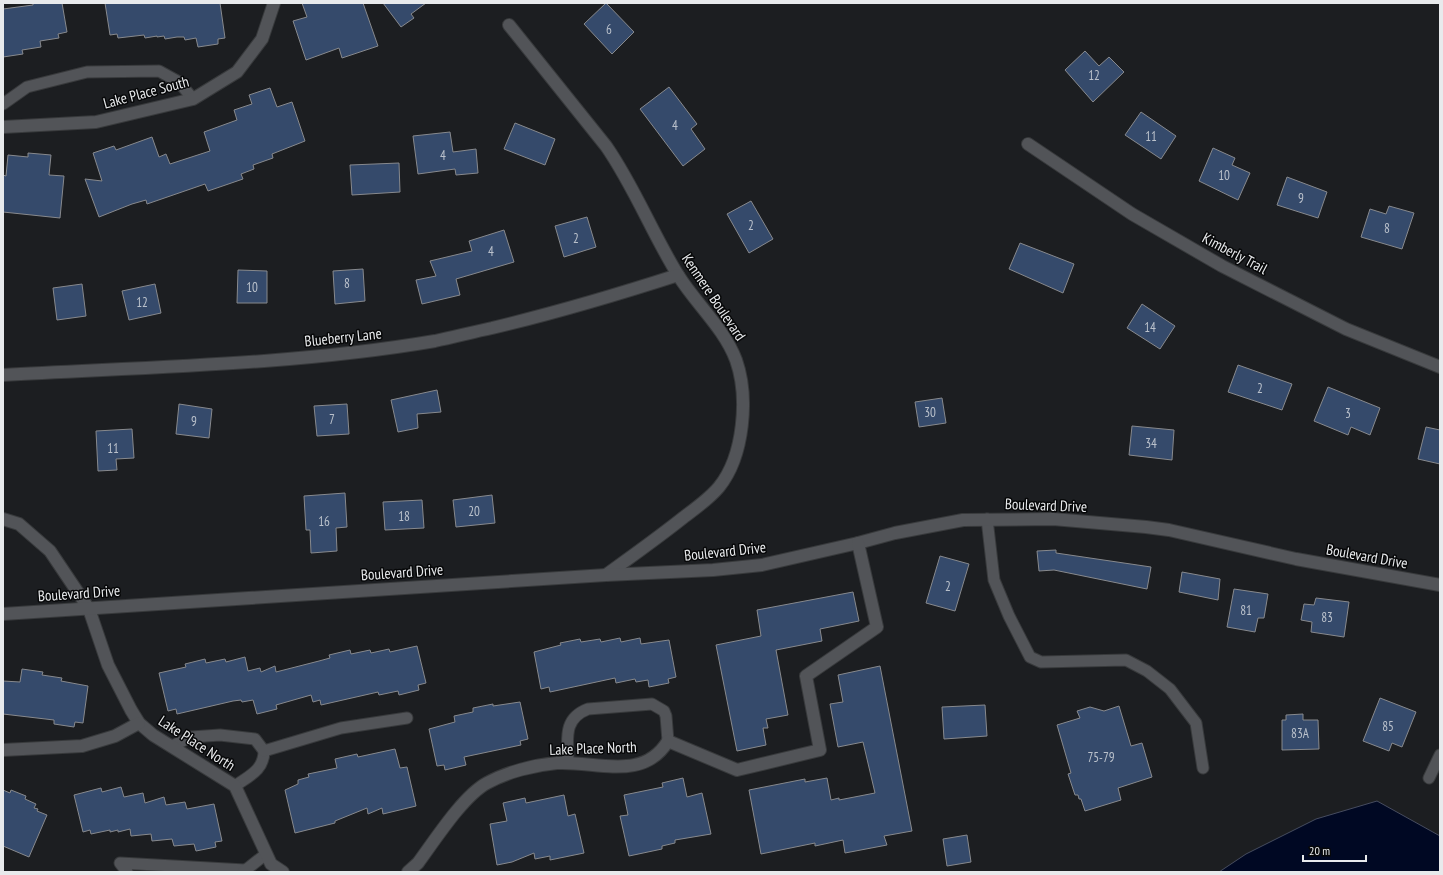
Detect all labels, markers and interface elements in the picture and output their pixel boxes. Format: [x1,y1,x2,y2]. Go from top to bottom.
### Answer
house number: 6 [606,21,612,38]
house number: 12 [1088,67,1100,84]
street label: Lake Place South [101,71,191,113]
house number: 4 [672,117,678,134]
house number: 11 [1145,128,1157,145]
house number: 4 [440,147,446,164]
house number: 10 [1218,167,1230,184]
house number: 9 [1298,190,1304,207]
house number: 2 [748,217,754,234]
house number: 8 [1384,220,1390,237]
street label: Kimberly Trail [1199,228,1271,278]
house number: 2 [573,230,579,247]
house number: 4 [488,243,494,260]
street label: Kenmere Boulevard [678,250,750,344]
house number: 8 [344,275,350,292]
house number: 10 [246,279,258,296]
house number: 12 [136,294,148,311]
house number: 14 [1144,319,1156,336]
street label: Blueberry Lane [304,324,382,350]
house number: 2 [1257,380,1263,397]
house number: 30 [924,404,936,421]
house number: 3 [1345,405,1351,422]
house number: 7 [329,411,335,428]
house number: 9 [191,413,197,430]
house number: 34 [1145,435,1157,452]
house number: 11 [107,440,119,457]
street label: Boulevard Drive [1005,494,1087,516]
house number: 20 [468,503,480,520]
house number: 18 [398,508,410,525]
house number: 16 [318,513,330,530]
street label: Boulevard Drive [683,537,767,565]
street label: Boulevard Drive [1325,539,1409,573]
street label: Boulevard Drive [360,560,444,584]
house number: 2 [945,578,951,595]
street label: Boulevard Drive [37,581,121,605]
house number: 81 [1240,602,1252,619]
house number: 83 [1321,609,1333,626]
street label: Lake Place North [155,711,239,775]
house number: 85 [1382,718,1394,735]
house number: 83A [1291,725,1310,742]
street label: Lake Place North [549,737,637,759]
house number: 75-79 [1087,749,1115,766]
scale bar [1303,837,1366,863]
text: 20 m [1309,843,1330,858]

